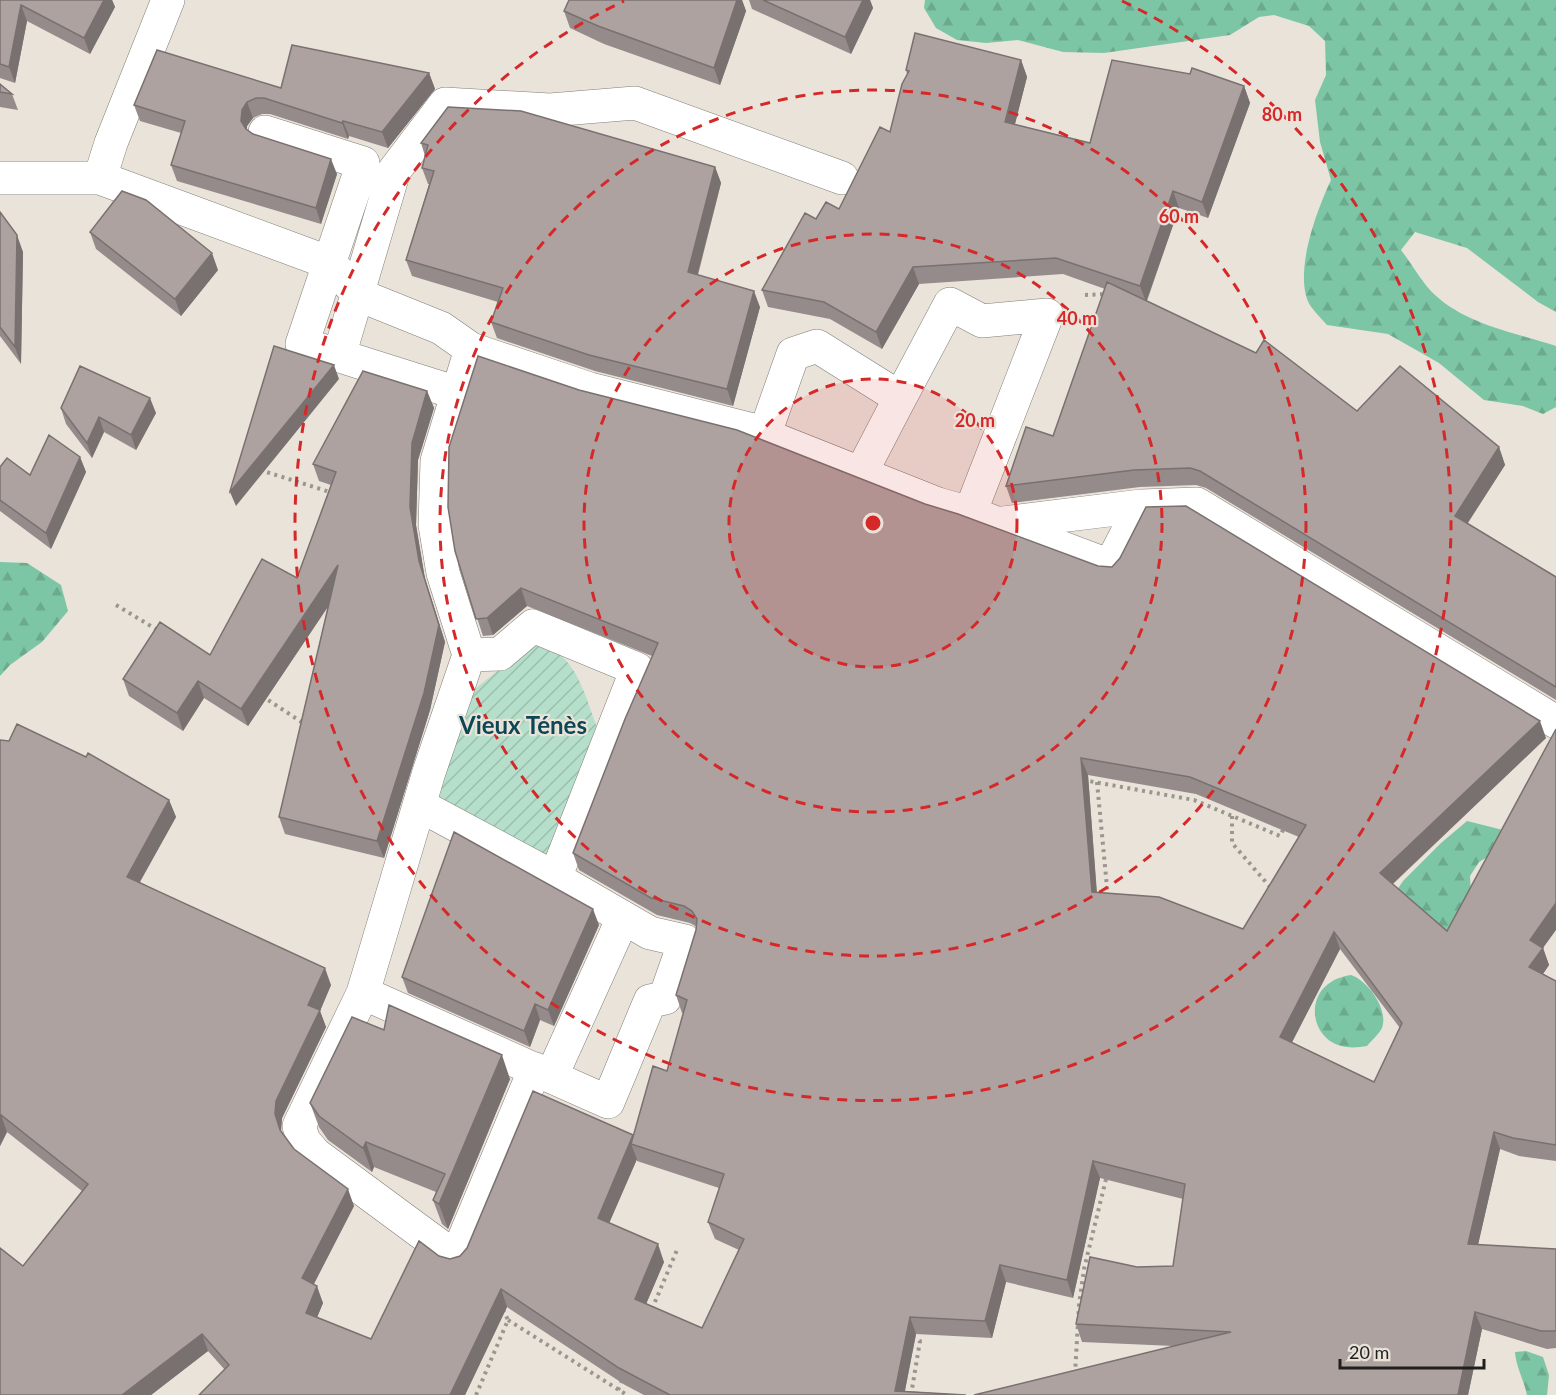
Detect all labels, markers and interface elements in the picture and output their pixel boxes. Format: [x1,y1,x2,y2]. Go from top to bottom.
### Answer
text: 80 m [1262,103,1302,125]
text: 60 m [1159,205,1199,227]
text: 40 m [1057,307,1097,329]
text: 20 m [955,409,995,431]
centre of rings [863,513,883,533]
district label: Vieux Ténès [458,710,587,739]
scale bar [1340,1332,1484,1370]
text: 20 m [1349,1341,1389,1363]

